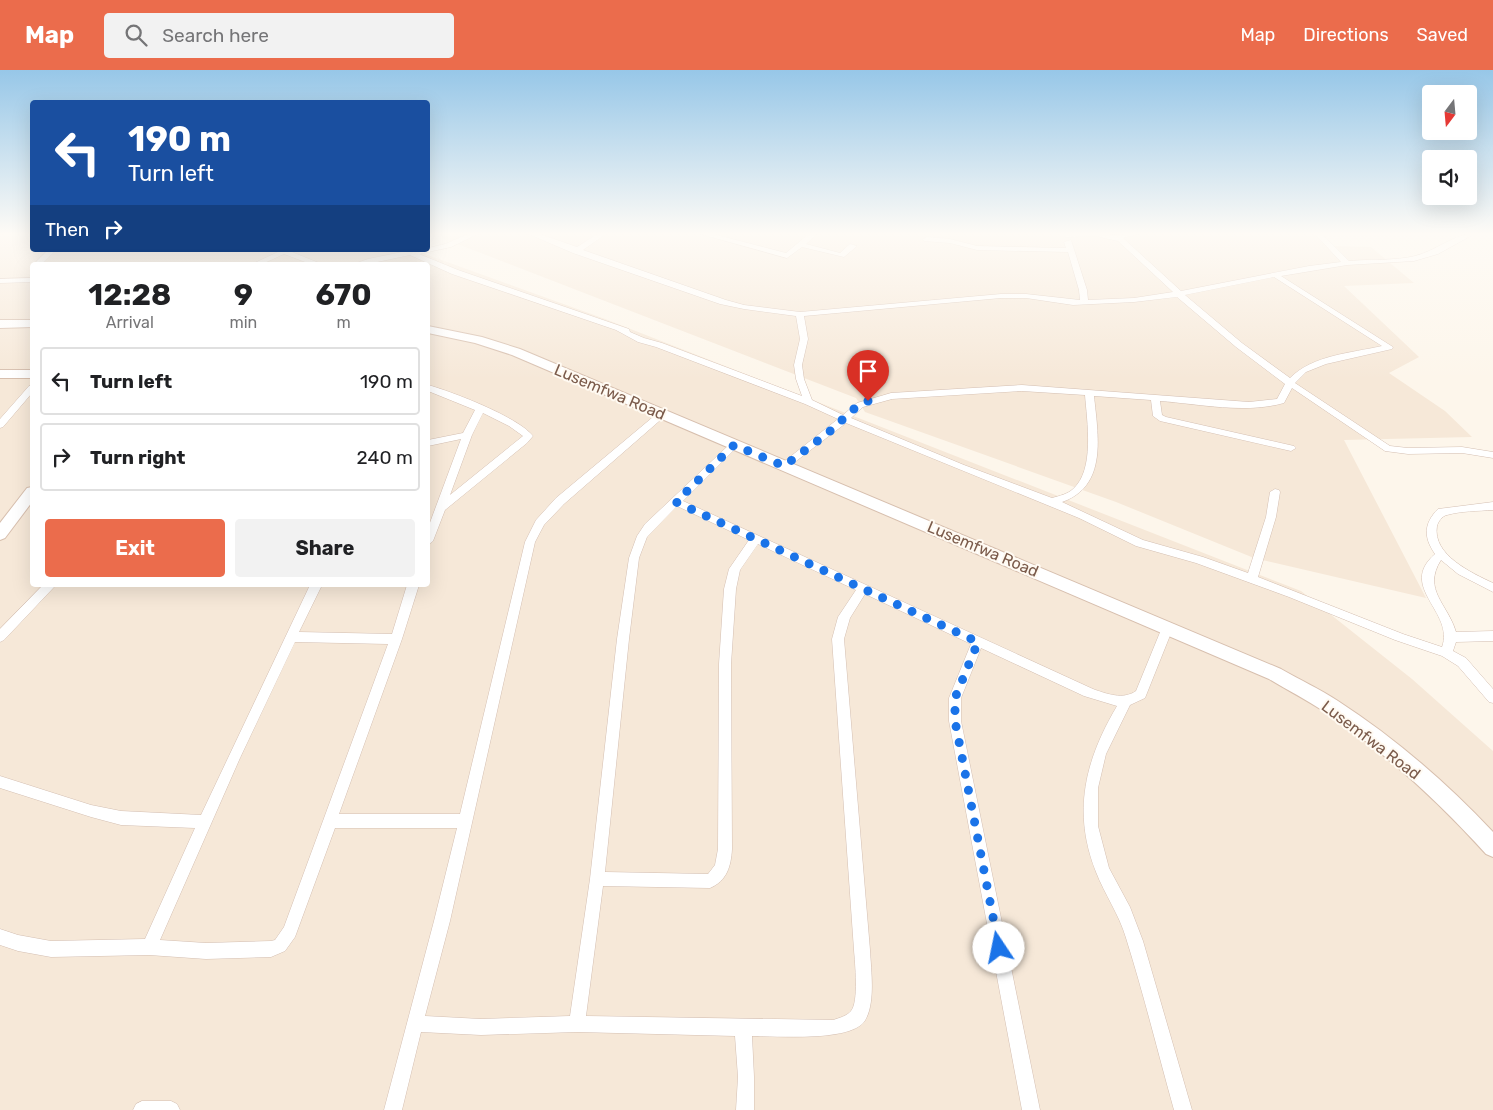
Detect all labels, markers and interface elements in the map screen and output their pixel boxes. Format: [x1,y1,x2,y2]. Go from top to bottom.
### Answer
search box [104,13,454,58]
text: Map [25,21,74,49]
icon: search [122,21,150,49]
text: Search here [162,24,269,47]
text: Map [1240,24,1275,46]
text: Directions [1303,24,1389,46]
text: Saved [1417,24,1468,46]
north arrow [1422,85,1478,140]
map controls [1422,85,1477,205]
text: 190 m [128,118,231,160]
icon: left [45,120,110,185]
button: sound [1422,150,1477,205]
text: Turn left [128,160,214,187]
icon: right [99,215,127,243]
text: Then [45,218,89,241]
text: 12:28 [88,277,171,313]
text: 9 [234,277,253,313]
text: 670 [316,277,372,313]
text: Arrival [106,313,154,332]
text: min [230,313,257,332]
text: m [337,313,351,332]
pin [847,350,889,401]
icon: arrive [854,357,882,385]
street label: Lusemfwa Road [552,360,668,424]
icon: left [47,367,75,395]
text: Turn left [90,370,172,393]
text: 190 m [360,370,413,393]
icon: right [47,443,75,471]
text: Turn right [90,446,185,469]
text: 240 m [357,446,413,469]
street label: Lusemfwa Road [925,517,1041,581]
button: Exit [45,519,225,577]
button: Share [235,519,415,577]
street label: Lusemfwa Road [1318,697,1424,783]
position arrow [972,921,1024,973]

